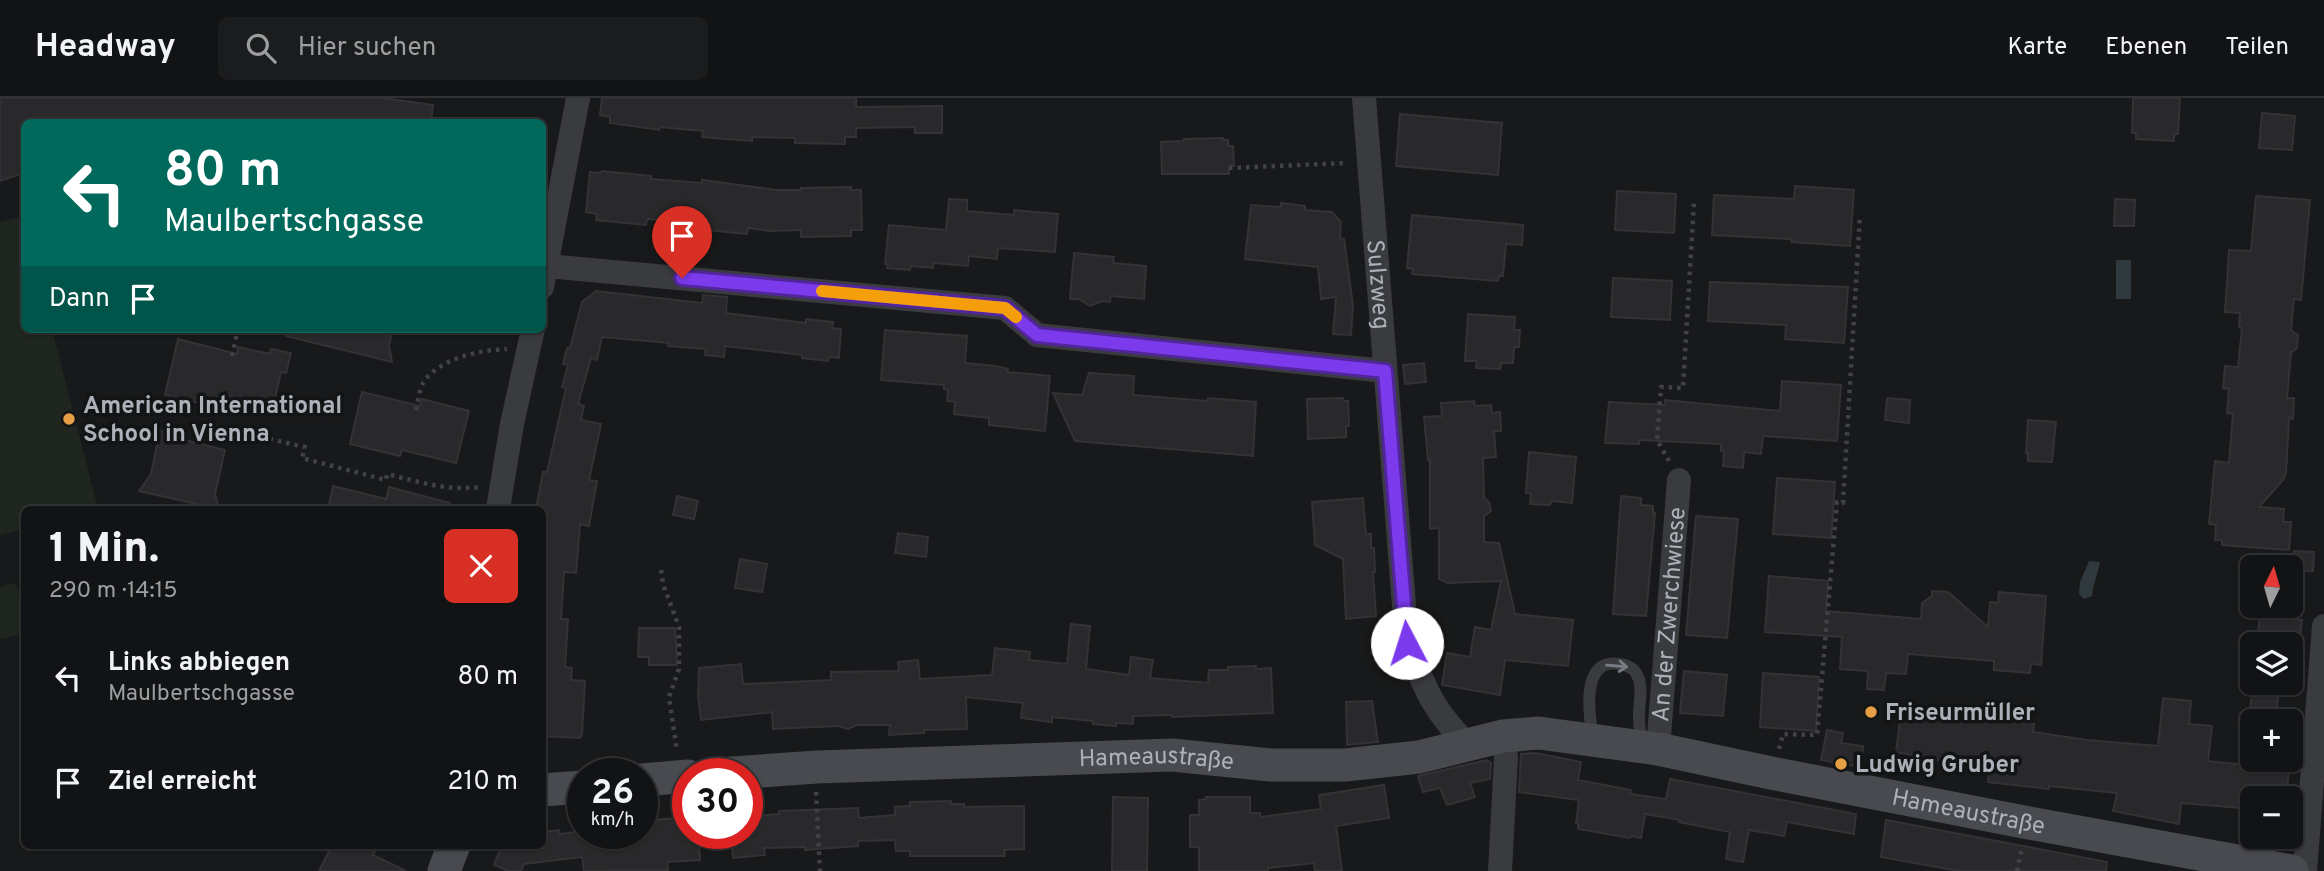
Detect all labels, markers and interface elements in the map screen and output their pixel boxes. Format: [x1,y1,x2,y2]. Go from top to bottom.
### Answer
search box [218,17,708,80]
text: Headway [35,27,176,69]
icon: search [242,29,280,67]
text: Hier suchen [298,32,436,65]
text: Karte [2007,33,2067,63]
text: Ebenen [2105,33,2187,63]
text: Teilen [2225,33,2289,63]
text: 80 m [164,142,281,204]
icon: left [49,147,140,238]
text: Maulbertschgasse [164,203,424,243]
pin [652,206,712,278]
icon: arrive [663,217,701,255]
street label: Sulzweg [1358,239,1395,331]
icon: arrive [124,280,162,318]
text: Dann [49,283,110,316]
place label: American International School in Vienna [83,392,342,450]
marker: American International School in Vienna [61,411,77,427]
street label: An der Zwerchwiese [1647,506,1694,723]
text: 1 Min. [49,524,159,577]
button: close [444,529,518,603]
north arrow [2240,555,2303,618]
map controls [2240,555,2303,849]
text: 290 m · 14:15 [49,577,178,606]
position arrow [1370,606,1444,680]
button: layers [2240,632,2303,695]
text: Links abbiegen [108,647,290,680]
icon: left [49,659,87,697]
one-way arrow [1605,660,1628,673]
text: 80 m [458,661,518,694]
text: Maulbertschgasse [108,680,295,709]
place label: Friseurmüller [1885,699,2035,729]
marker: Friseurmüller [1863,704,1879,720]
button: + [2240,709,2303,772]
street label: Hameaustraße [1078,742,1235,778]
place label: Ludwig Gruber [1855,751,2019,781]
marker: Ludwig Gruber [1833,756,1849,772]
speed limit sign: 30 [672,758,763,849]
icon: arrive [49,764,87,802]
text: Ziel erreicht [108,766,257,799]
text: 210 m [448,766,518,799]
text: 26 [591,772,634,816]
street label: Hameaustraße [1889,784,2047,843]
button: − [2240,786,2303,849]
text: km/h [591,809,634,832]

